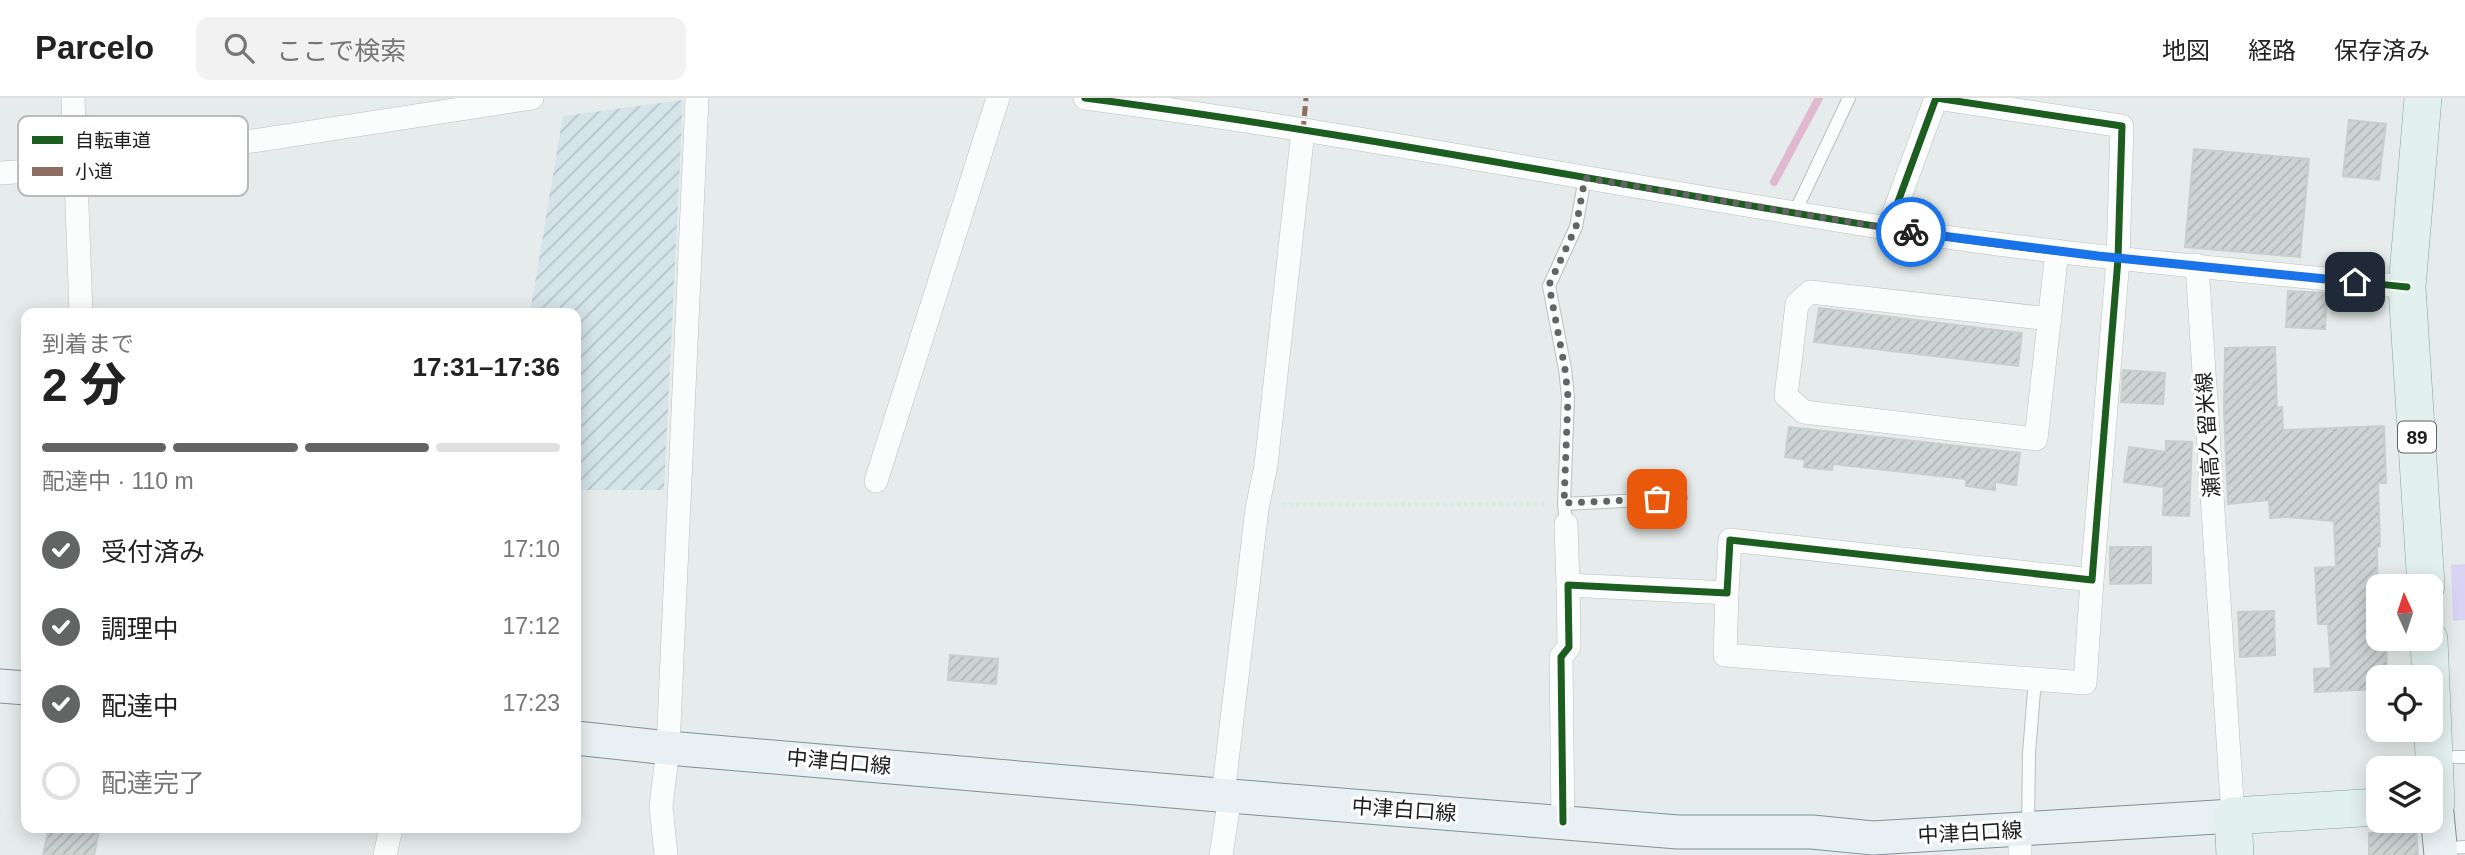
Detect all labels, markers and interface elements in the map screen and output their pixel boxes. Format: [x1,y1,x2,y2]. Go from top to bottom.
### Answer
search box [196,17,686,80]
text: Parcelo [35,29,154,66]
icon: search [220,29,258,67]
text: ここで検索 [276,36,406,66]
text: 地図 [2162,37,2210,64]
text: 経路 [2248,37,2296,64]
text: 保存済み [2334,37,2430,64]
legend [18,116,248,196]
text: 自転車道 [75,130,151,151]
text: 小道 [75,161,113,182]
courier [1876,197,1946,267]
icon: bike [1892,213,1930,251]
pin [2325,252,2385,312]
icon: home [2336,263,2374,301]
text: 到着まで [42,331,134,357]
text: 17:31–17:36 [413,352,560,382]
text: 2 分 [42,359,126,411]
street label: 瀬高久留米線 [2192,371,2223,499]
road number: 89 [2398,422,2436,452]
text: 配達中 · 110 m [42,468,194,494]
pin [1627,469,1687,529]
icon: bag [1638,480,1676,518]
icon: check [42,531,80,569]
text: 17:10 [502,536,560,562]
text: 受付済み [101,537,205,567]
north arrow [2366,574,2443,651]
map controls [2366,574,2443,833]
icon: check [42,608,80,646]
text: 17:12 [502,613,560,639]
text: 調理中 [101,614,179,644]
button: locate [2366,665,2443,742]
icon: check [42,685,80,723]
text: 17:23 [502,690,560,716]
text: 配達中 [101,691,179,721]
street label: 中津白口線 [786,745,892,778]
button: layers [2366,756,2443,833]
text: 配達完了 [101,768,205,798]
street label: 中津白口線 [1351,794,1457,825]
street label: 中津白口線 [1917,818,2023,847]

